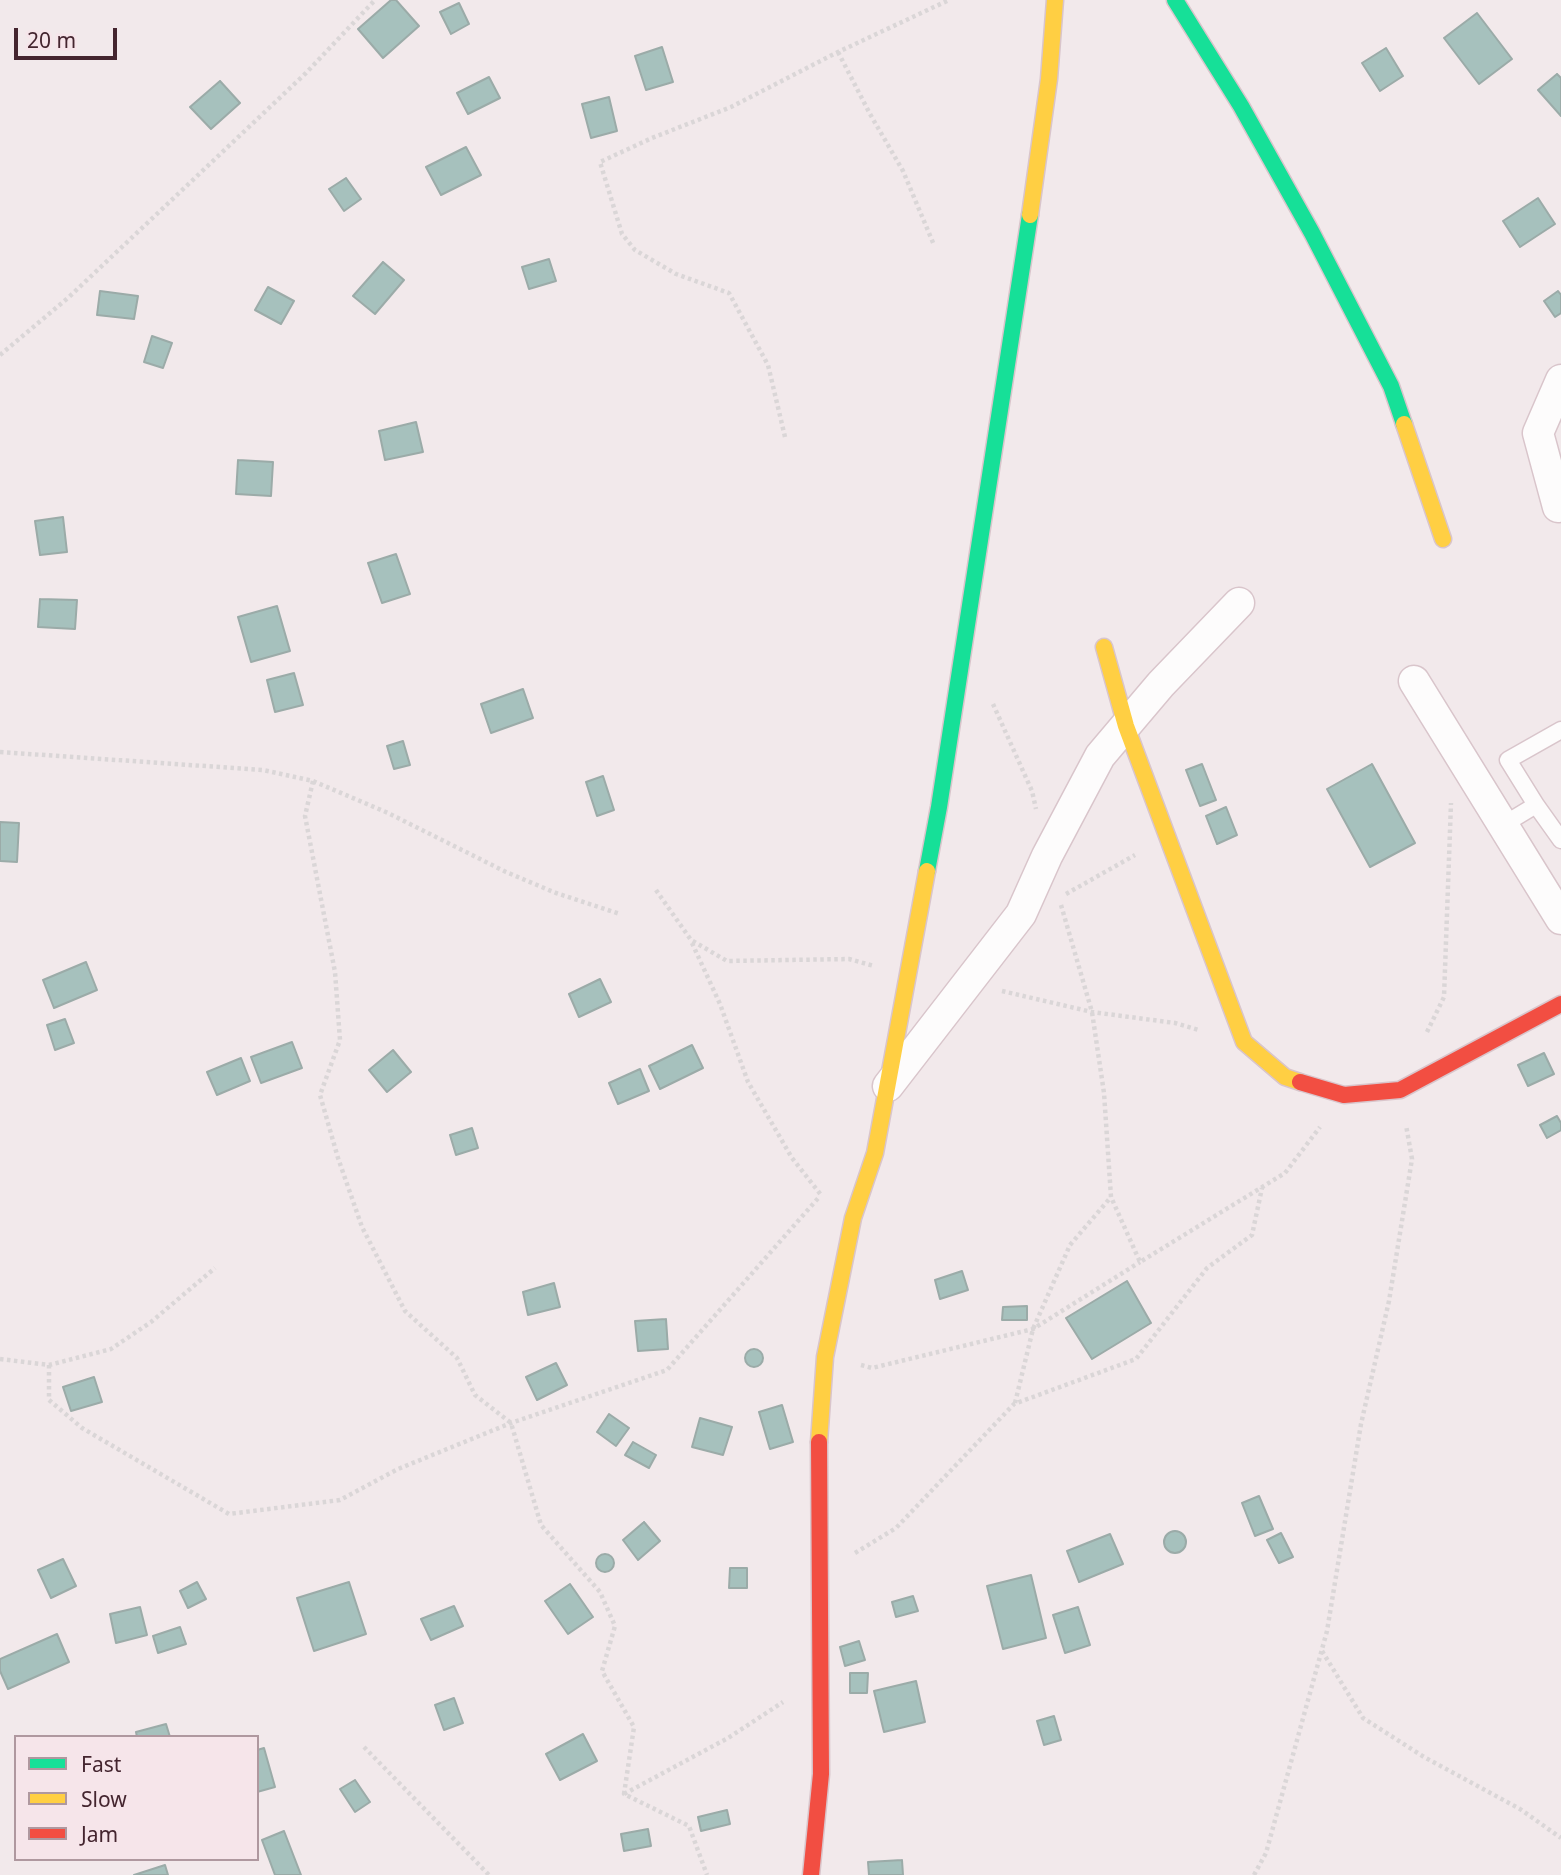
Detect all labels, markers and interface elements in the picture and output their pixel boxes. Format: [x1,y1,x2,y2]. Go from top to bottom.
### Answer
scale bar [18,14,121,58]
text: 20 m [27,26,76,54]
legend [14,1735,259,1861]
text: Fast [81,1750,121,1778]
text: Slow [81,1785,127,1813]
text: Jam [81,1820,118,1848]

